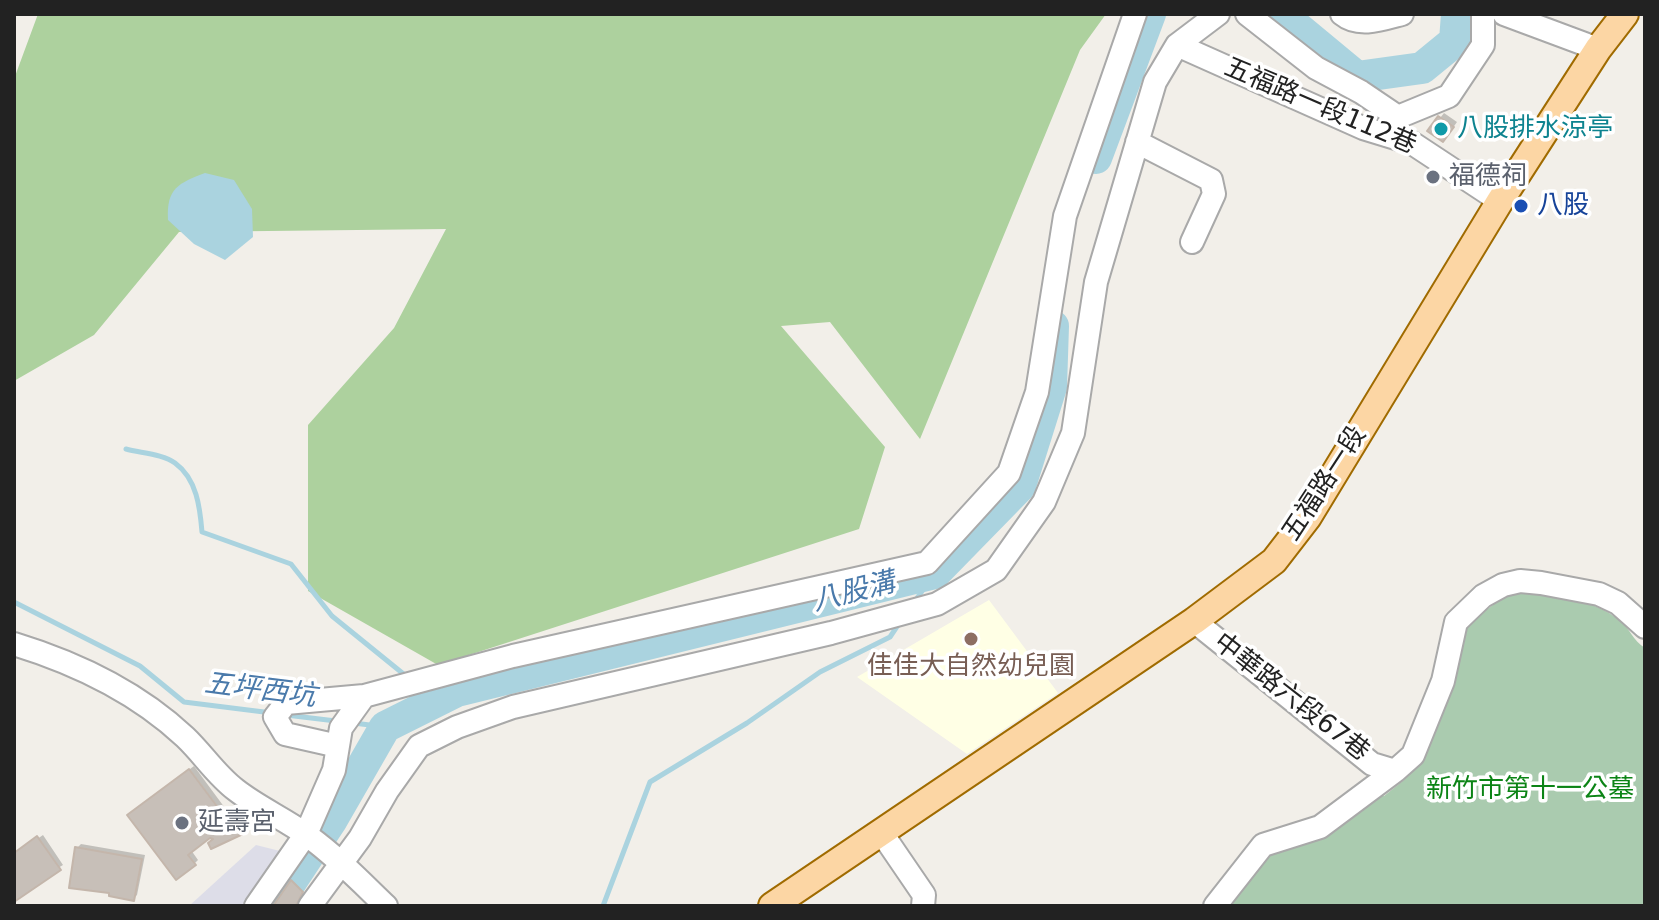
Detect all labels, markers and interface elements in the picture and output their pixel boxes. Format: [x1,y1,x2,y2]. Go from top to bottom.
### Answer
street label: 五福路一段112巷 [1219,52,1421,162]
place label: 八股排水涼亭 [1457,113,1613,145]
marker: 八股排水涼亭 [1432,120,1450,138]
place label: 福德祠 [1449,161,1527,193]
marker: 福德祠 [1424,168,1442,186]
place label: 八股 [1537,190,1589,222]
marker: 八股 [1512,197,1530,215]
street label: 五福路一段 [1277,421,1373,547]
water label: 八股溝 [809,567,899,619]
street label: 中華路六段67巷 [1207,628,1375,768]
marker: 佳佳大自然幼兒園 [962,630,980,648]
place label: 佳佳大自然幼兒園 [867,651,1075,683]
water label: 五坪西坑 [202,668,318,714]
park label: 新竹市第十一公墓 [1426,774,1634,806]
place label: 延壽宮 [198,807,276,839]
marker: 延壽宮 [173,814,191,832]

